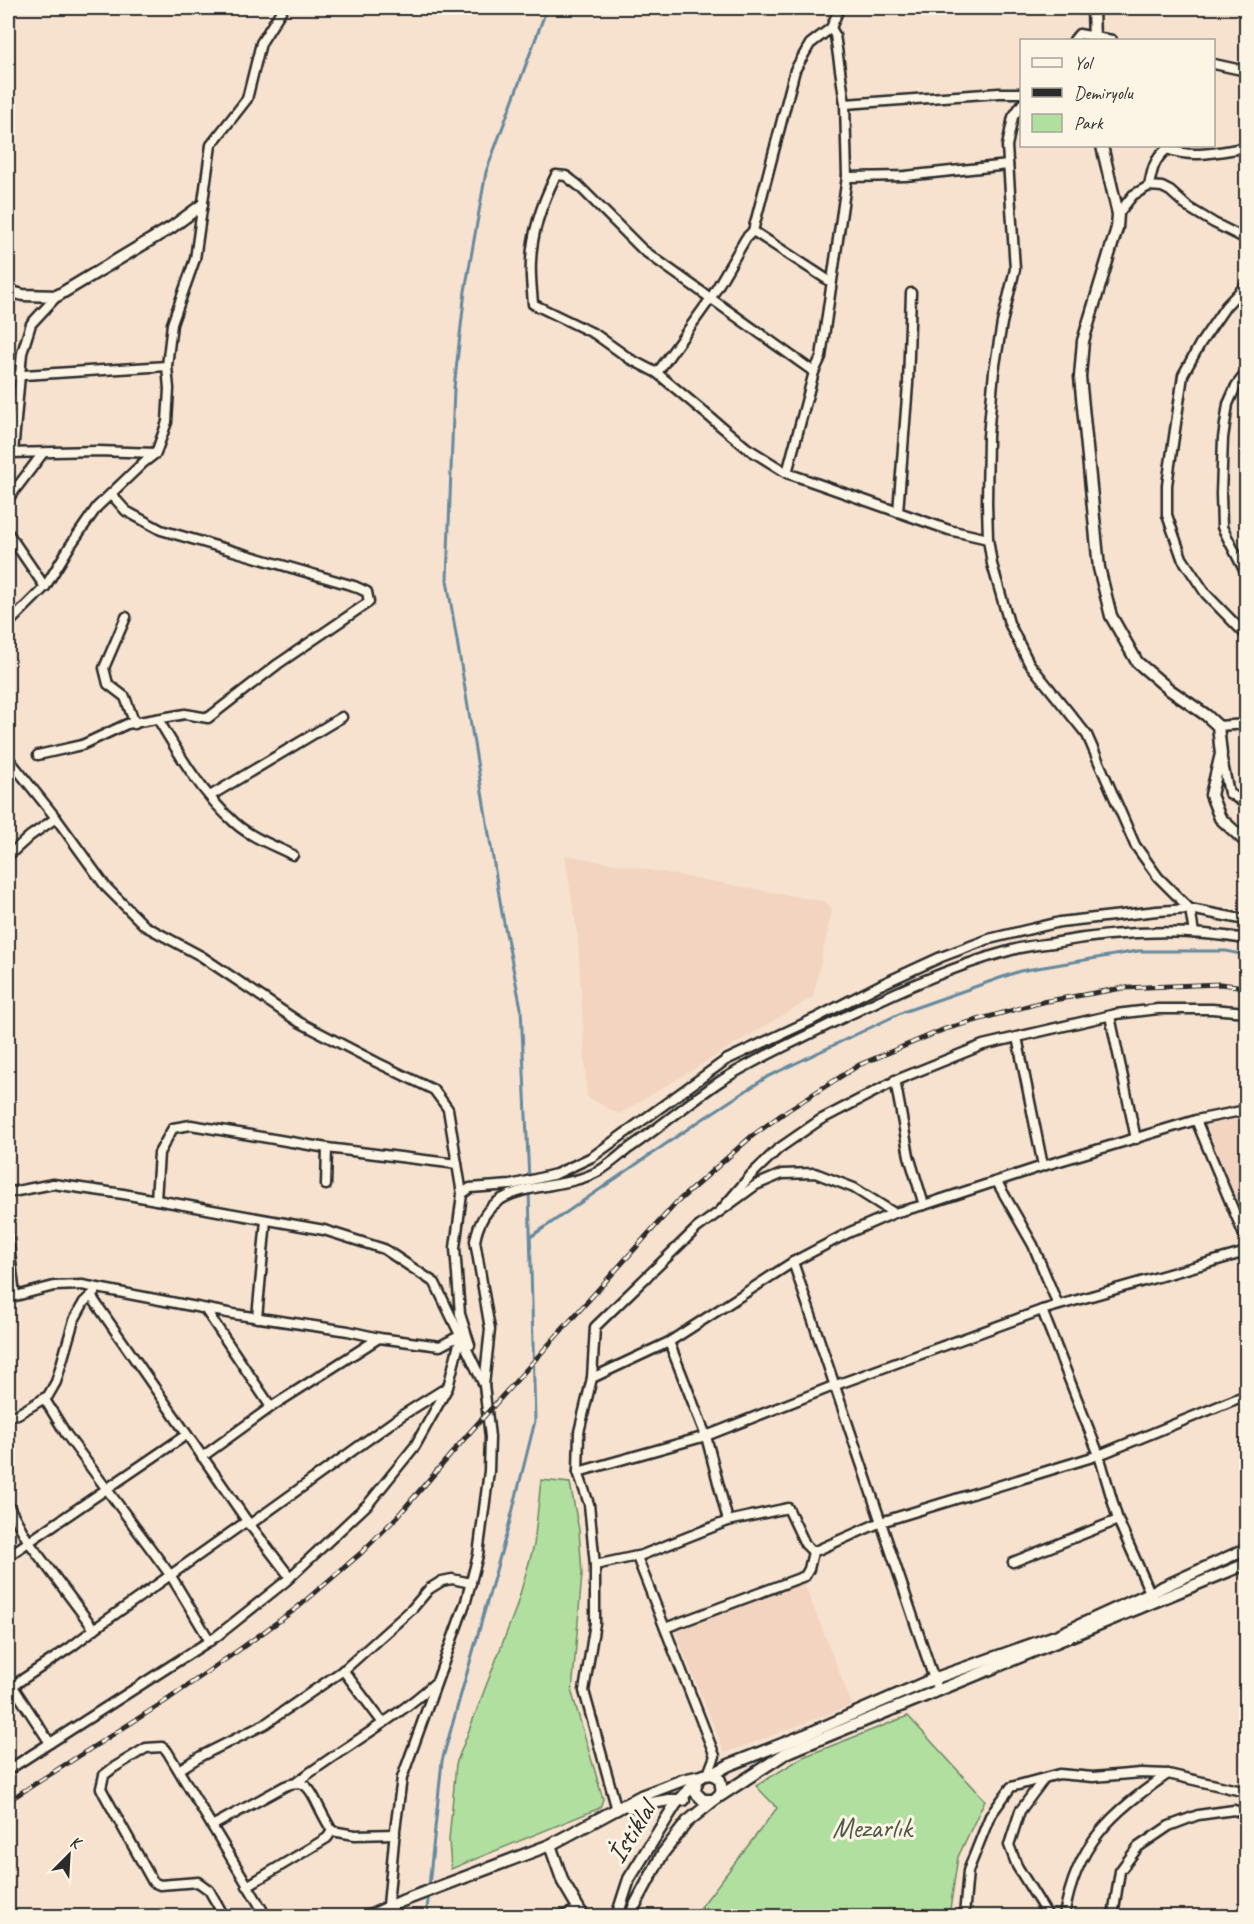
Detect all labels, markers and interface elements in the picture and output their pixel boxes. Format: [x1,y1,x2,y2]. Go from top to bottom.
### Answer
legend [1020,39,1215,147]
text: Yol [1074,52,1094,74]
text: Demiryolu [1074,82,1134,104]
text: Park [1074,112,1104,134]
street label: İstiklal [599,1790,666,1869]
park label: Mezarlık [832,1810,915,1845]
north arrow [39,1825,99,1885]
text: K [67,1831,86,1855]

